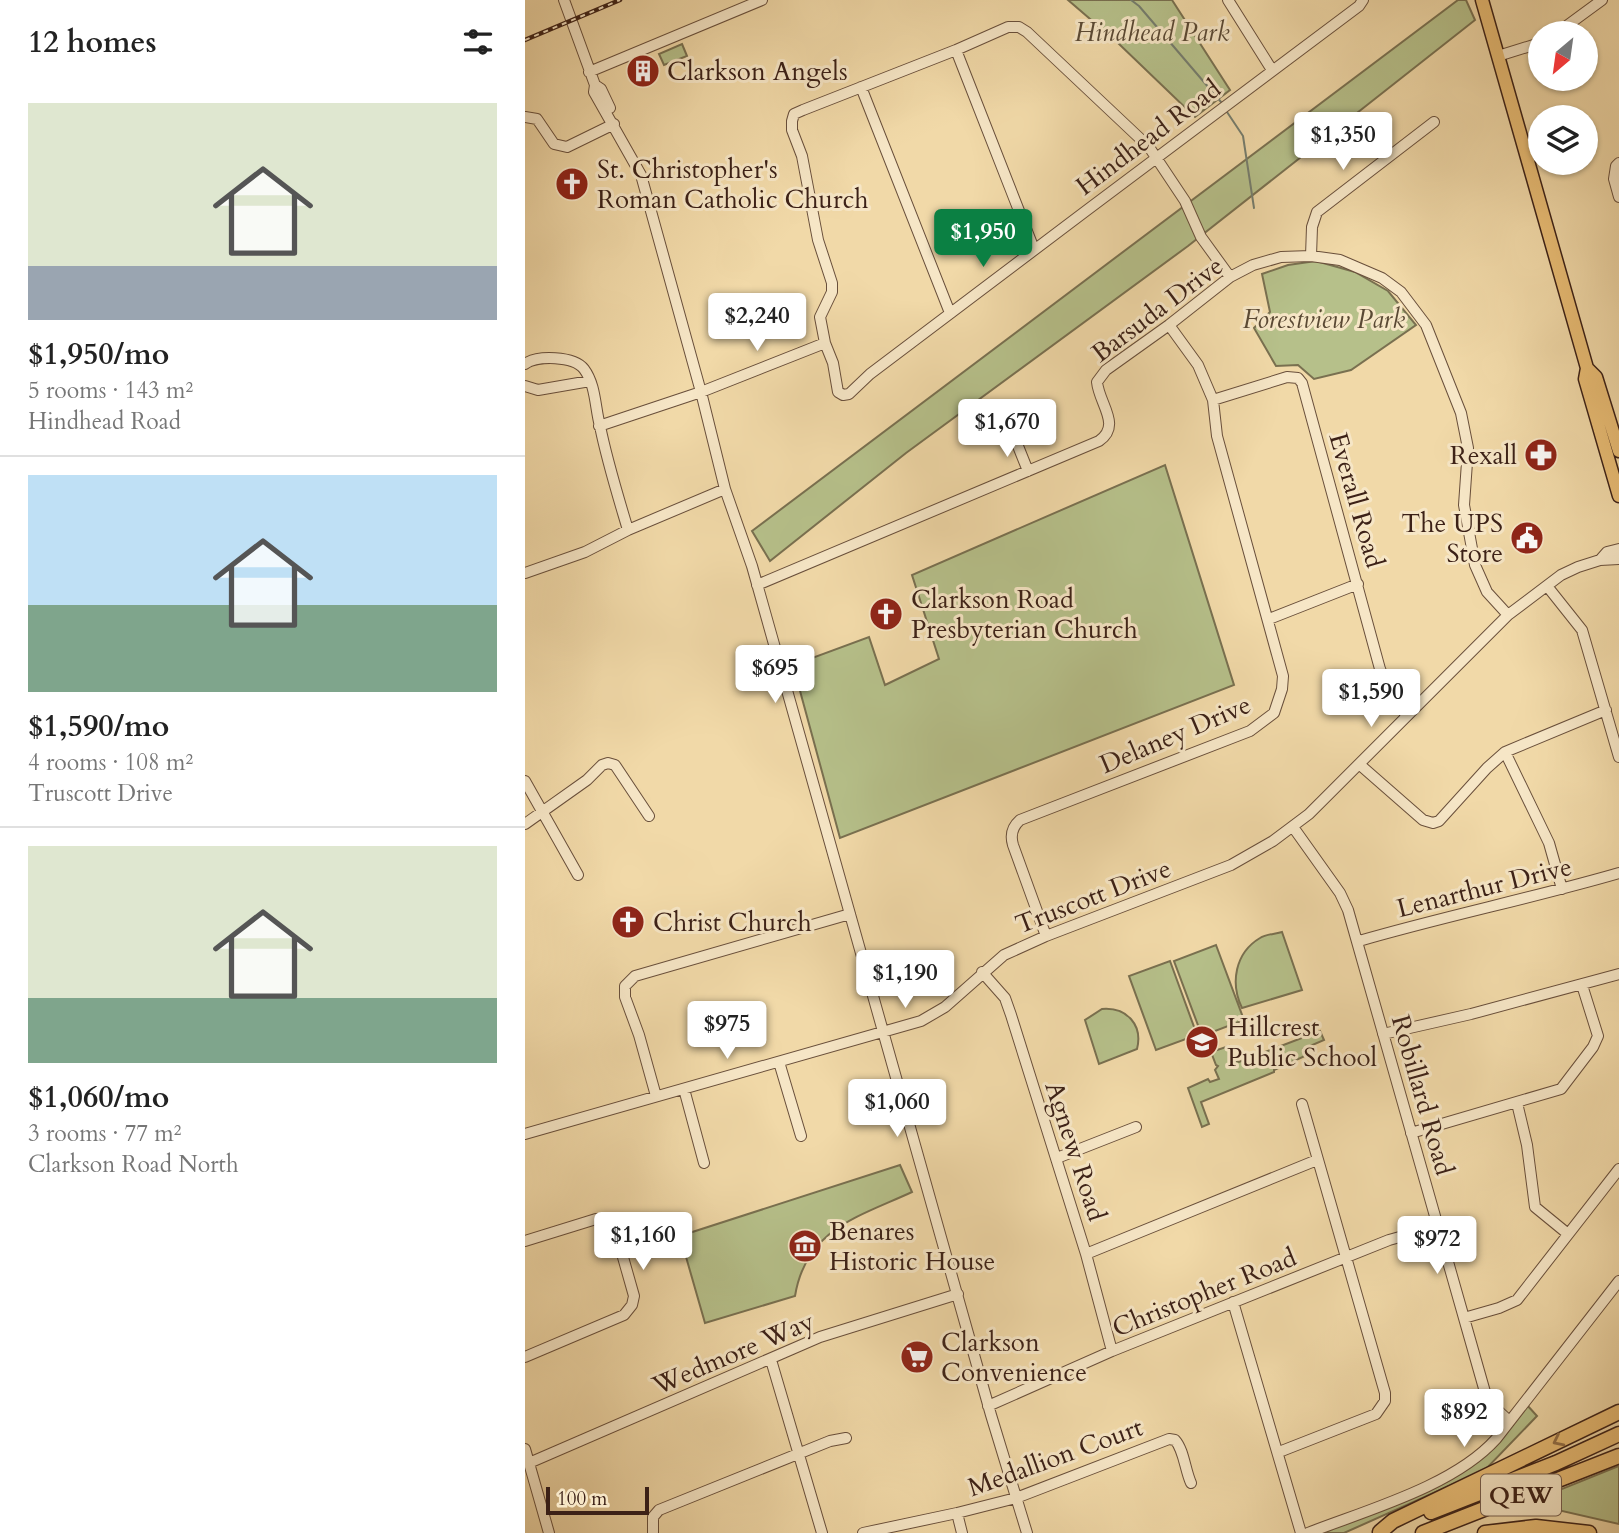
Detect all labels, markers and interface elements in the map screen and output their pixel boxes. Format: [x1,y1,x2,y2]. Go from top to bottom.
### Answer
park label: Hindhead Park [1074,15,1230,50]
north arrow [1528,21,1598,91]
map controls [1528,21,1598,175]
text: 12 homes [28,22,157,63]
icon: filters [459,23,497,61]
building icon: Clarkson Angels [624,52,662,90]
place label: Clarkson Angels [667,54,848,89]
street label: Hindhead Road [1069,71,1228,203]
button: layers [1528,105,1598,175]
pin: $1,350 [1286,113,1400,172]
text: $1,350 [1310,119,1376,150]
icon: home [200,148,326,274]
place label: St. Christopher's Roman Catholic Church [597,152,869,217]
church icon: St. Christopher's Roman Catholic Church [553,165,591,203]
pin: $1,950 [926,210,1040,269]
text: $1,950 [950,216,1016,247]
street label: Barsuda Drive [1084,248,1230,370]
pin: $2,240 [700,294,814,353]
text: $2,240 [724,300,790,331]
park label: Forestview Park [1243,302,1405,337]
text: $1,950/mo [28,334,169,375]
text: 5 rooms · 143 m² [28,375,193,406]
pin: $1,670 [950,400,1064,459]
text: Hindhead Road [28,406,181,437]
text: $1,670 [974,406,1040,437]
street label: Everall Road [1321,428,1393,572]
pharmacy icon: Rexall [1522,436,1560,474]
place label: Rexall [1450,438,1517,473]
place label: The UPS Store [1401,506,1503,571]
public building icon: The UPS Store [1508,519,1546,557]
icon: home [200,520,326,646]
place label: Clarkson Road Presbyterian Church [911,582,1138,647]
church icon: Clarkson Road Presbyterian Church [867,595,905,633]
pin: $695 [734,646,816,705]
text: $695 [751,652,799,683]
pin: $1,590 [1314,670,1428,729]
text: $1,590 [1338,676,1404,707]
street label: Delaney Drive [1094,687,1256,782]
text: $1,590/mo [28,706,169,747]
text: 4 rooms · 108 m² [28,747,193,778]
text: Truscott Drive [28,778,173,809]
street label: Lenarthur Drive [1393,849,1575,926]
street label: Truscott Drive [1010,851,1176,942]
icon: home [200,891,326,1017]
church icon: Christ Church [609,903,647,941]
place label: Christ Church [653,905,812,940]
pin: $1,190 [848,950,962,1010]
text: $1,190 [872,957,938,988]
pin: $975 [686,1002,768,1061]
text: $975 [703,1008,751,1039]
place label: Hillcrest Public School [1227,1010,1378,1075]
street label: Robillard Road [1383,1011,1462,1180]
school or university icon: Hillcrest Public School [1183,1023,1221,1061]
text: $1,060/mo [28,1077,169,1118]
street label: Agnew Road [1037,1077,1115,1225]
pin: $1,060 [840,1080,954,1139]
text: $1,060 [864,1086,930,1117]
text: 3 rooms · 77 m² [28,1118,181,1149]
text: Clarkson Road North [28,1149,239,1180]
pin: $1,160 [586,1212,700,1272]
place label: Benares Historic House [829,1214,995,1279]
pin: $972 [1396,1216,1478,1276]
text: $1,160 [610,1219,676,1250]
text: $972 [1413,1223,1461,1254]
museum icon: Benares Historic House [786,1227,824,1265]
street label: Christopher Road [1107,1240,1301,1345]
street label: Wedmore Way [646,1304,820,1404]
place label: Clarkson Convenience [941,1325,1087,1390]
supermarket icon: Clarkson Convenience [898,1338,936,1376]
pin: $892 [1423,1390,1505,1449]
text: $892 [1440,1396,1488,1427]
street label: Medallion Court [963,1410,1147,1505]
one-way arrow [1553,1433,1565,1447]
road number: QEW [1481,1475,1561,1516]
scale bar [546,1484,649,1516]
text: 100 m [557,1486,607,1512]

